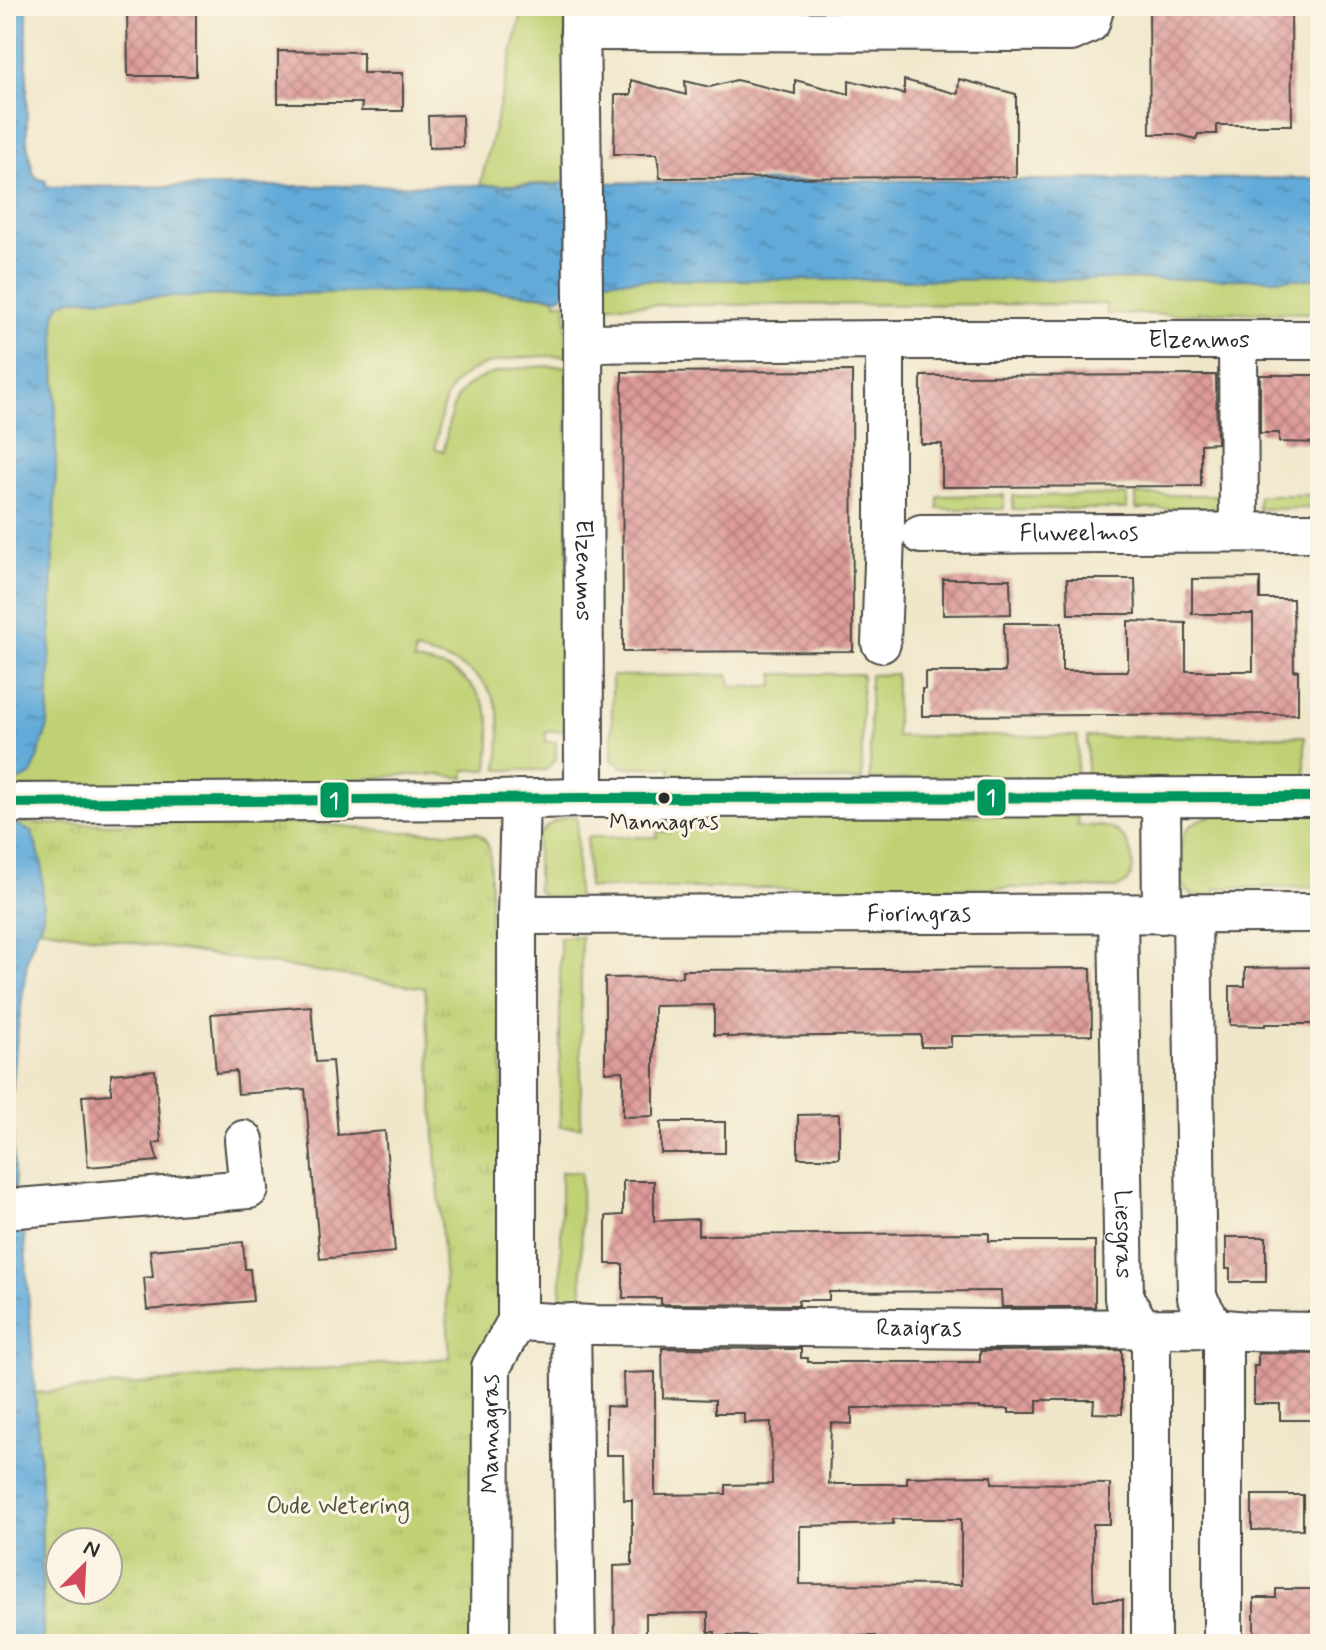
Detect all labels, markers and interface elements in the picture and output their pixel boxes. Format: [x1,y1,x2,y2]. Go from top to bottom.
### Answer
street label: Elzenmos [1148,325,1250,356]
street label: Fluweelmos [1019,517,1139,549]
street label: Elzenmos [568,519,599,621]
line badge: 1 [976,778,1007,817]
line badge: 1 [319,781,350,819]
text: 1 [986,785,996,813]
text: 1 [329,788,339,816]
marker: Mannagras [656,790,672,806]
place label: Mannagras [609,809,719,838]
street label: Fioringras [867,898,971,930]
street label: Liesgras [1105,1189,1139,1279]
street label: Raaigras [876,1312,962,1344]
street label: Mannagras [475,1374,506,1494]
park label: Oude Wetering [266,1491,410,1524]
north arrow [44,1526,124,1606]
text: N [79,1534,104,1565]

